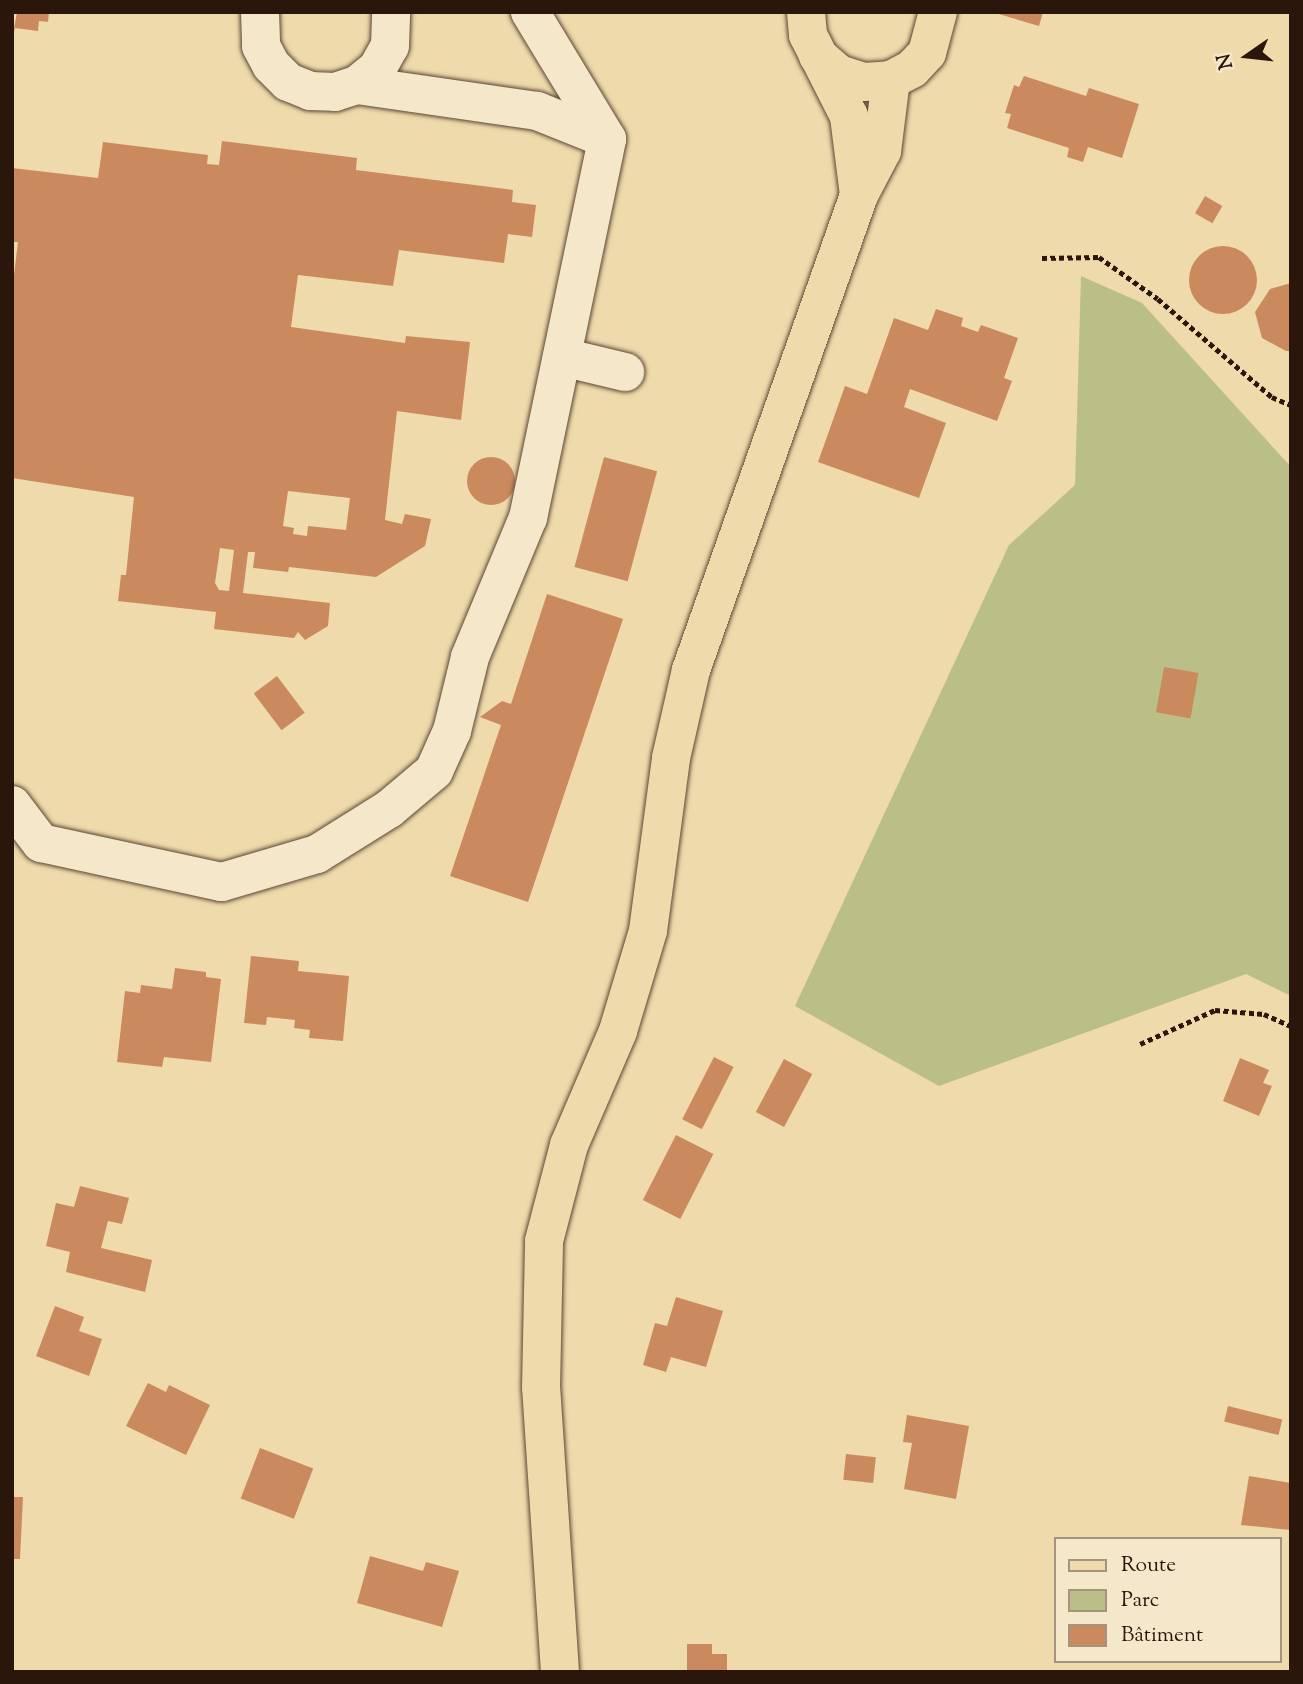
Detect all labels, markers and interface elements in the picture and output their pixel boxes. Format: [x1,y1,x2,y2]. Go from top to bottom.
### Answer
north arrow [1212,21,1282,91]
text: N [1211,51,1241,72]
legend [1054,1537,1282,1663]
text: Route [1121,1551,1176,1581]
text: Parc [1121,1586,1159,1616]
text: Bâtiment [1121,1621,1203,1651]

